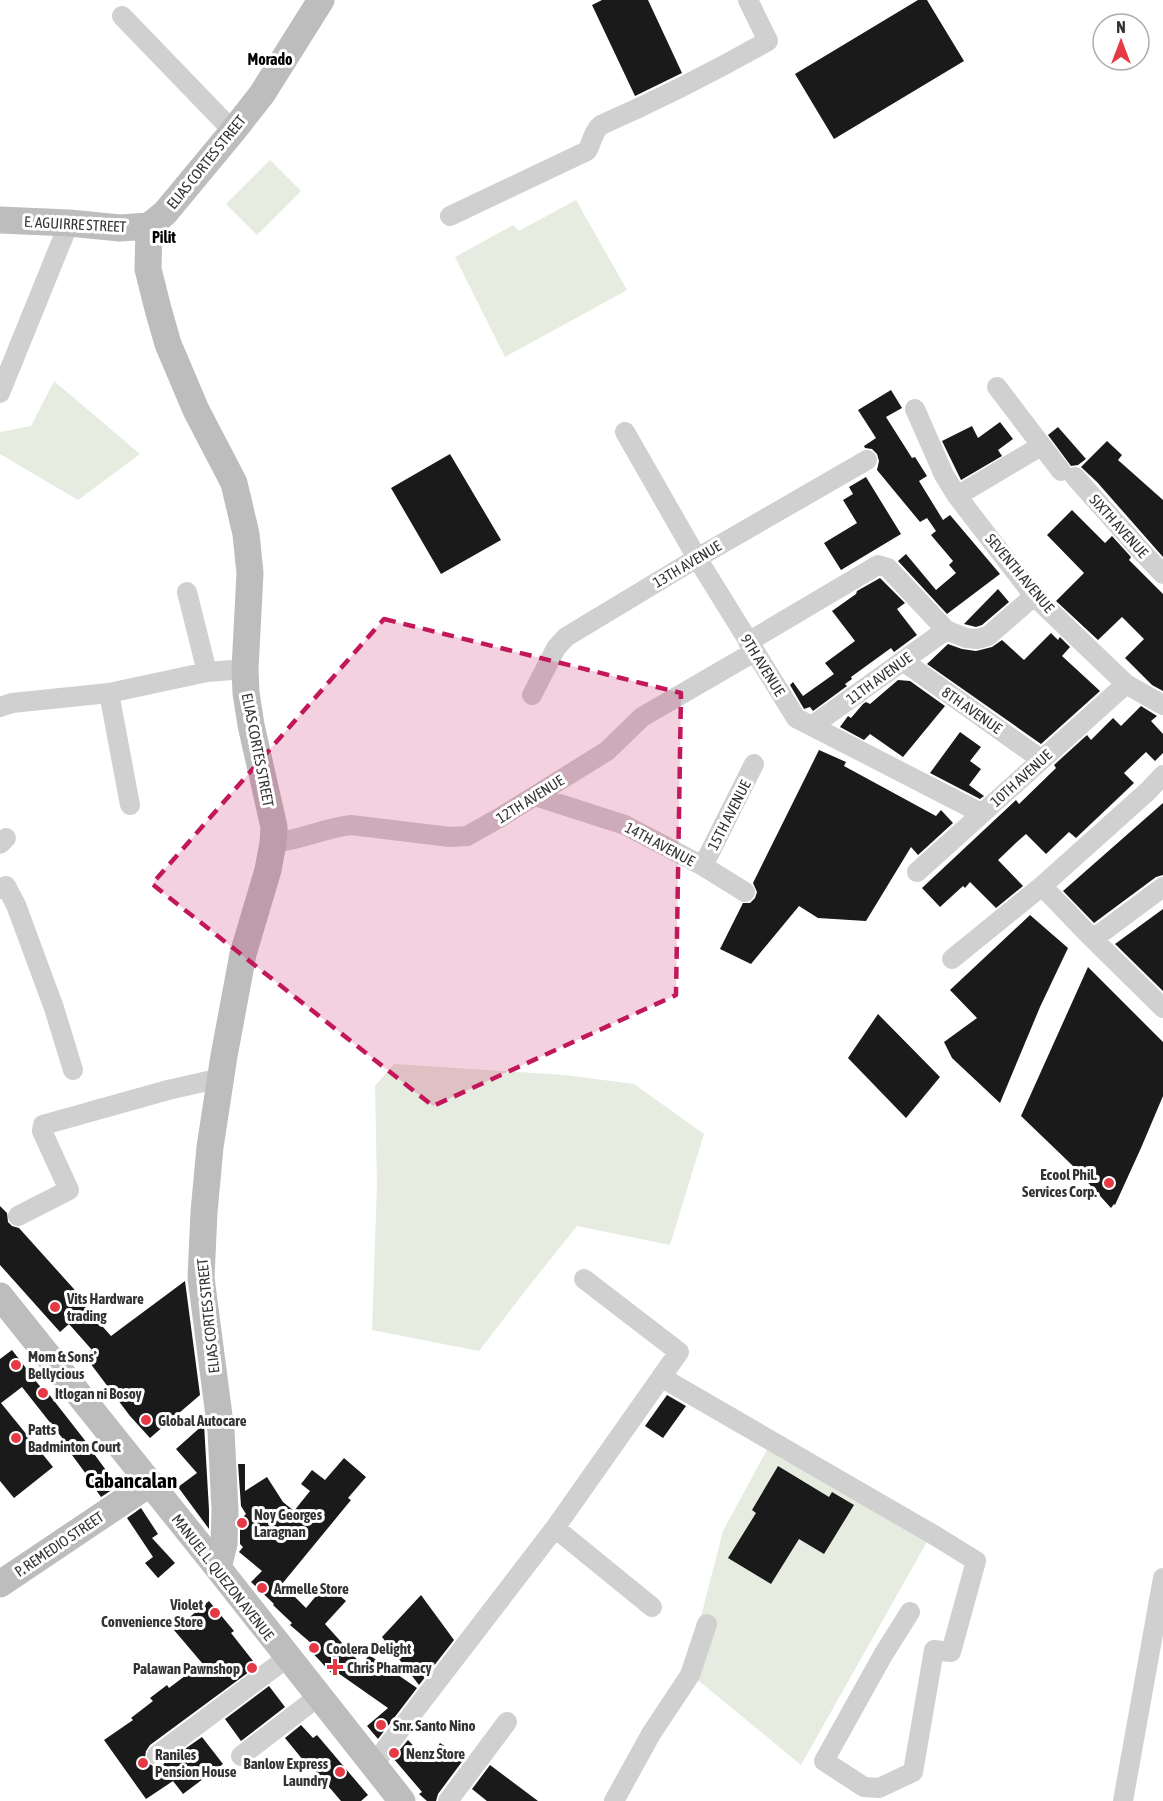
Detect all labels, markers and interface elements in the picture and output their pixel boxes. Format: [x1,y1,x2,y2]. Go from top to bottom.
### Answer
north arrow [1091,12,1151,72]
text: N [1116,18,1126,36]
district label: Morado [247,50,293,68]
street label: ELIAS CORTES STREET [163,111,249,212]
street label: E. AGUIRRE STREET [23,213,127,235]
district label: Pilit [152,228,176,246]
street label: SIXTH AVENUE [1086,491,1152,562]
street label: SEVENTH AVENUE [982,530,1058,616]
street label: 13TH AVENUE [650,537,725,591]
street label: 9TH AVENUE [737,631,789,699]
street label: 11TH AVENUE [843,648,915,707]
street label: 8TH AVENUE [939,683,1006,737]
street label: ELIAS CORTES STREET [239,692,277,809]
street label: 10TH AVENUE [987,746,1056,810]
street label: 12TH AVENUE [493,771,567,826]
street label: 15TH AVENUE [704,777,754,853]
street label: 14TH AVENUE [622,819,698,870]
place label: Ecool Phil. Services Corp. [1022,1166,1097,1200]
marker: Ecool Phil. Services Corp. [1102,1176,1116,1190]
street label: ELIAS CORTES STREET [193,1257,222,1374]
place label: Vits Hardware trading [66,1290,144,1324]
marker: Vits Hardware trading [48,1300,62,1314]
place label: Mom & Sons' Bellycious [28,1348,97,1382]
marker: Mom & Sons' Bellycious [9,1358,23,1372]
place label: Itlogan ni Bosoy [55,1385,143,1402]
marker: Itlogan ni Bosoy [36,1386,50,1400]
place label: Global Autocare [158,1412,247,1429]
marker: Global Autocare [139,1413,153,1427]
place label: Patts Badminton Court [28,1421,122,1455]
marker: Patts Badminton Court [9,1431,23,1445]
district label: Cabancalan [85,1468,177,1492]
place label: Noy Georges Laragnan [254,1506,323,1540]
street label: P. REMEDIO STREET [11,1508,107,1580]
street label: MANUEL L. QUEZON AVENUE [169,1511,278,1644]
marker: Noy Georges Laragnan [235,1516,249,1530]
place label: Armelle Store [273,1580,349,1597]
marker: Armelle Store [255,1581,269,1595]
place label: Violet Convenience Store [101,1596,204,1630]
marker: Violet Convenience Store [208,1606,222,1620]
place label: Coolera Delight [326,1640,412,1657]
marker: Coolera Delight [307,1641,321,1655]
place label: Chris Pharmacy [347,1659,433,1676]
place label: Palawan Pawnshop [133,1660,240,1677]
marker: Chris Pharmacy [328,1660,342,1674]
marker: Palawan Pawnshop [245,1661,259,1675]
place label: Snr. Santo Nino [393,1717,476,1734]
marker: Snr. Santo Nino [374,1718,388,1732]
place label: Nenz Store [406,1745,465,1762]
place label: Raniles Pension House [155,1746,237,1780]
marker: Nenz Store [387,1746,401,1760]
place label: Banlow Express Laundry [244,1755,329,1789]
marker: Raniles Pension House [136,1756,150,1770]
marker: Banlow Express Laundry [333,1765,347,1779]

